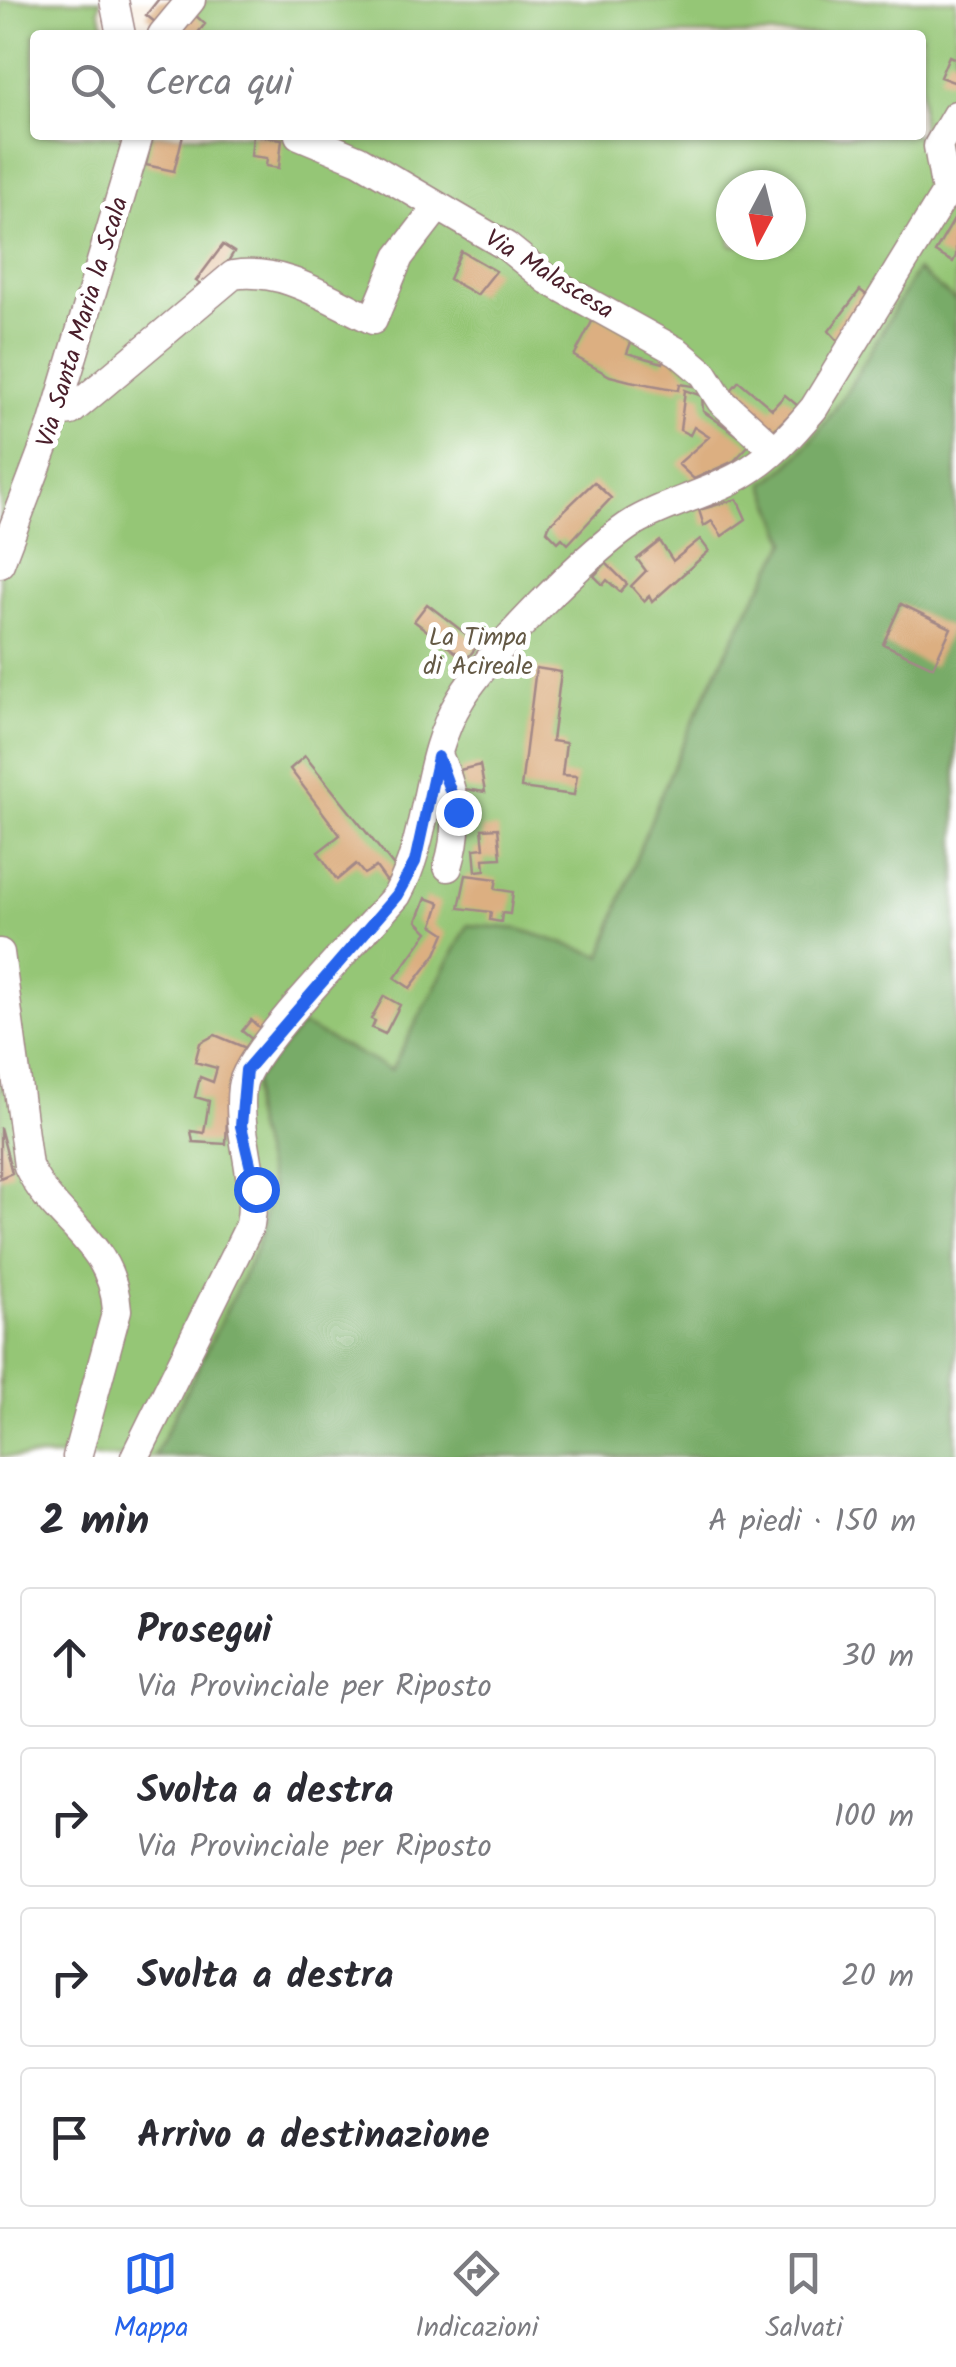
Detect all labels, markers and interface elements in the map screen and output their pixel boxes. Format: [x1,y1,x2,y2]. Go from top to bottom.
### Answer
search box [30,30,926,140]
text: Cerca qui [145,55,293,115]
icon: search [65,58,120,113]
north arrow [716,170,806,260]
street label: Via Santa Maria la Scala [26,192,140,452]
street label: Via Malascesa [477,219,621,331]
park label: La Timpa di Acireale [423,618,533,687]
route end [436,790,482,836]
route start [234,1167,280,1213]
text: 2 min [40,1489,149,1556]
text: A piedi · 150 m [708,1497,916,1548]
text: Prosegui [137,1602,272,1662]
icon: ahead [42,1630,97,1685]
text: 30 m [841,1632,914,1683]
text: Via Provinciale per Riposto [137,1662,492,1713]
text: Svolta a destra [137,1762,394,1822]
icon: right [42,1790,97,1845]
text: 100 m [834,1792,914,1843]
text: Via Provinciale per Riposto [137,1822,492,1873]
text: Svolta a destra [137,1947,394,2007]
icon: right [42,1950,97,2005]
text: 20 m [841,1952,914,2003]
text: Arrivo a destinazione [137,2107,490,2167]
icon: arrive [42,2110,97,2165]
tab: Mappa [113,2246,189,2351]
tab: Indicazioni [415,2246,538,2351]
tab: Salvati [765,2246,843,2351]

